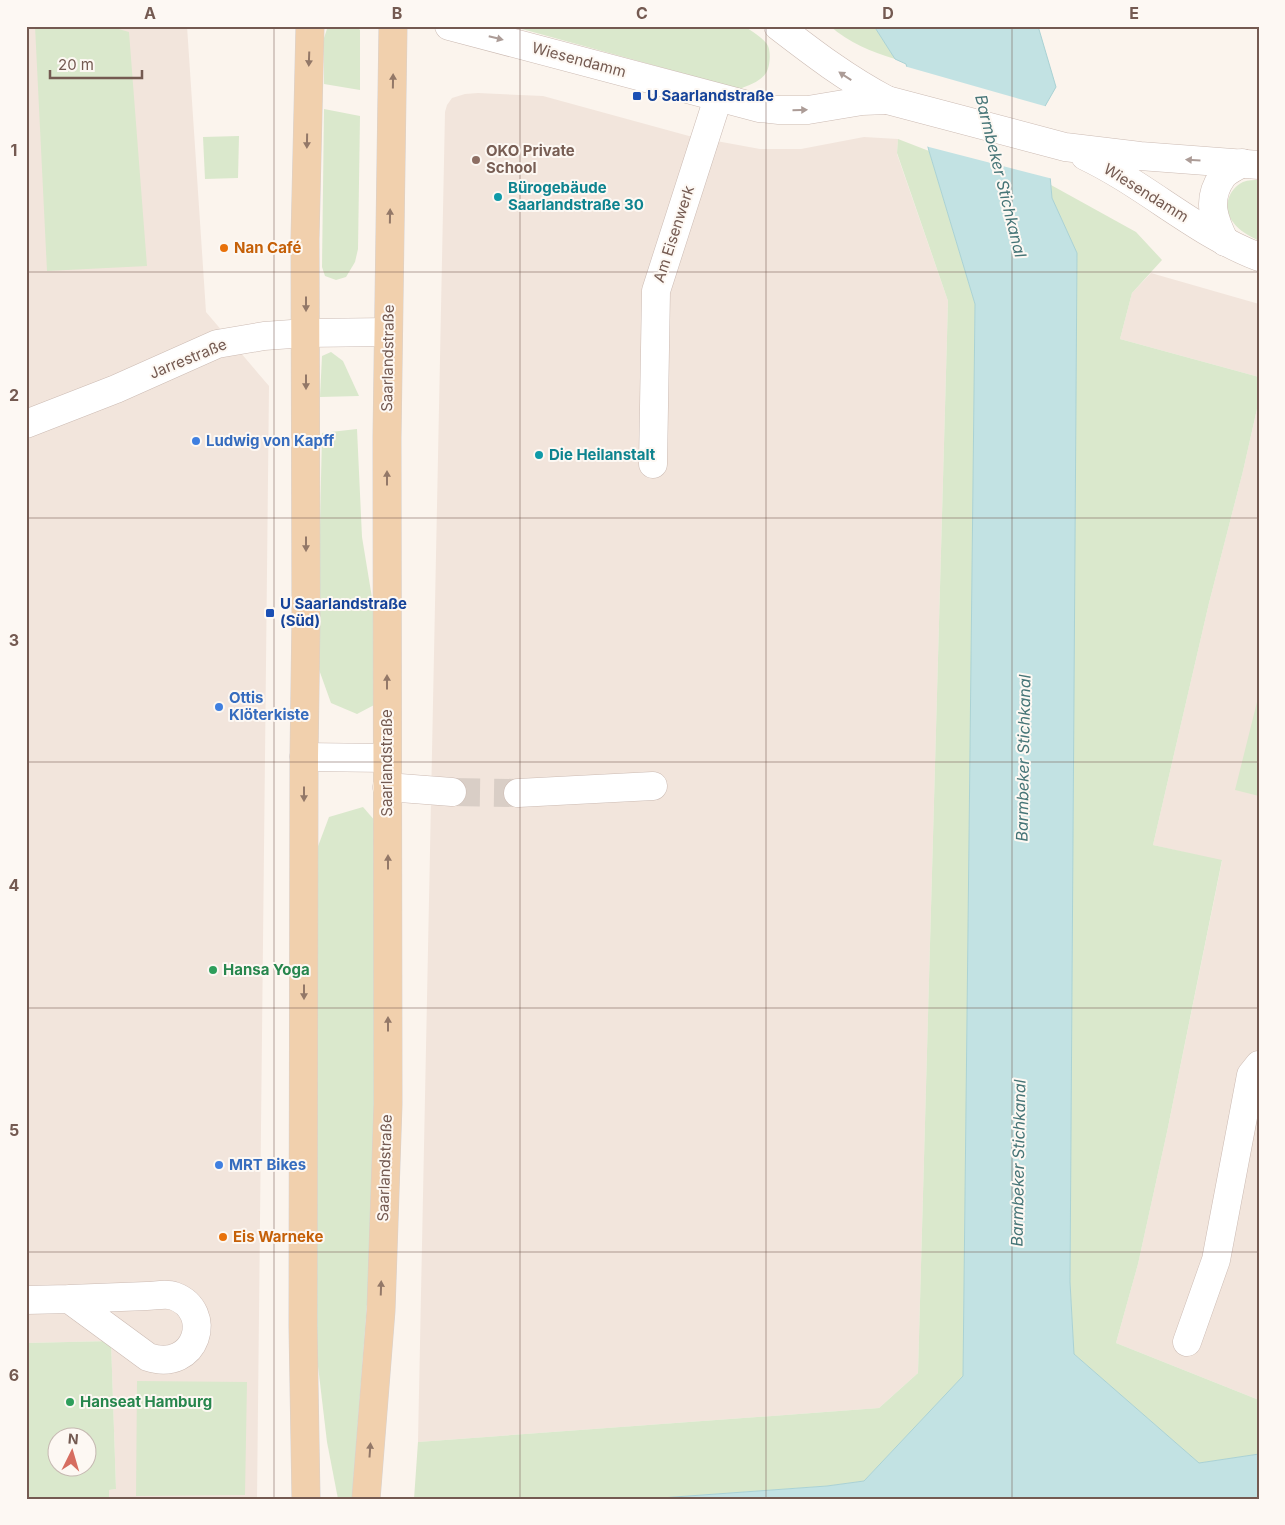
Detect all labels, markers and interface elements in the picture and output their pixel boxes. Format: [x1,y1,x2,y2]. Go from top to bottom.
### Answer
text: A [144,3,156,23]
text: B [392,3,402,23]
text: C [636,3,648,23]
text: D [882,3,894,23]
text: E [1129,3,1139,23]
one-way arrow [488,34,503,42]
street label: Wiesendamm [530,38,628,81]
scale bar [50,48,142,80]
one-way arrow [305,52,313,68]
text: 20 m [58,55,94,74]
one-way arrow [838,71,851,81]
one-way arrow [389,73,397,89]
place label: U Saarlandstraße [647,86,774,105]
marker: U Saarlandstraße [631,90,643,102]
water label: Barmbeker Stichkanal [971,92,1031,260]
one-way arrow [792,106,808,114]
one-way arrow [303,134,311,150]
text: 1 [11,140,17,160]
place label: OKO Private School [486,141,575,177]
marker: OKO Private School [470,154,482,166]
one-way arrow [1184,155,1200,163]
street label: Wiesendamm [1100,159,1192,226]
place label: Bürogebäude Saarlandstraße 30 [508,178,644,214]
street label: Am Eisenwerk [649,182,698,285]
marker: Bürogebäude Saarlandstraße 30 [492,191,504,203]
one-way arrow [386,208,394,224]
place label: Nan Café [234,238,301,257]
marker: Nan Café [218,242,230,254]
one-way arrow [302,296,310,312]
street label: Saarlandstraße [377,304,398,412]
street label: Jarrestraße [146,334,229,383]
one-way arrow [302,374,310,390]
text: 2 [9,385,19,405]
place label: Ludwig von Kapff [206,431,334,450]
marker: Ludwig von Kapff [190,435,202,447]
place label: Die Heilanstalt [549,445,656,464]
marker: Die Heilanstalt [533,449,545,461]
one-way arrow [383,470,391,486]
one-way arrow [302,537,310,553]
place label: U Saarlandstraße (Süd) [280,594,407,630]
marker: U Saarlandstraße (Süd) [264,607,276,619]
text: 3 [9,630,19,650]
one-way arrow [383,674,391,690]
water label: Barmbeker Stichkanal [1012,674,1034,842]
place label: Ottis Klöterkiste [229,688,309,724]
marker: Ottis Klöterkiste [213,701,225,713]
street label: Saarlandstraße [377,709,396,817]
one-way arrow [300,787,308,803]
one-way arrow [384,854,392,870]
text: 4 [9,875,20,895]
place label: Hansa Yoga [223,960,310,979]
marker: Hansa Yoga [207,964,219,976]
one-way arrow [300,984,308,1000]
one-way arrow [384,1016,392,1032]
water label: Barmbeker Stichkanal [1007,1079,1029,1247]
street label: Saarlandstraße [373,1114,396,1222]
text: 5 [9,1120,19,1140]
place label: MRT Bikes [229,1155,306,1174]
marker: MRT Bikes [213,1159,225,1171]
place label: Eis Warneke [233,1227,323,1246]
marker: Eis Warneke [217,1231,229,1243]
one-way arrow [378,1280,386,1296]
text: 6 [9,1365,19,1385]
place label: Hanseat Hamburg [80,1392,212,1411]
marker: Hanseat Hamburg [64,1396,76,1408]
north arrow [48,1428,98,1478]
text: N [67,1430,79,1447]
one-way arrow [366,1442,374,1458]

